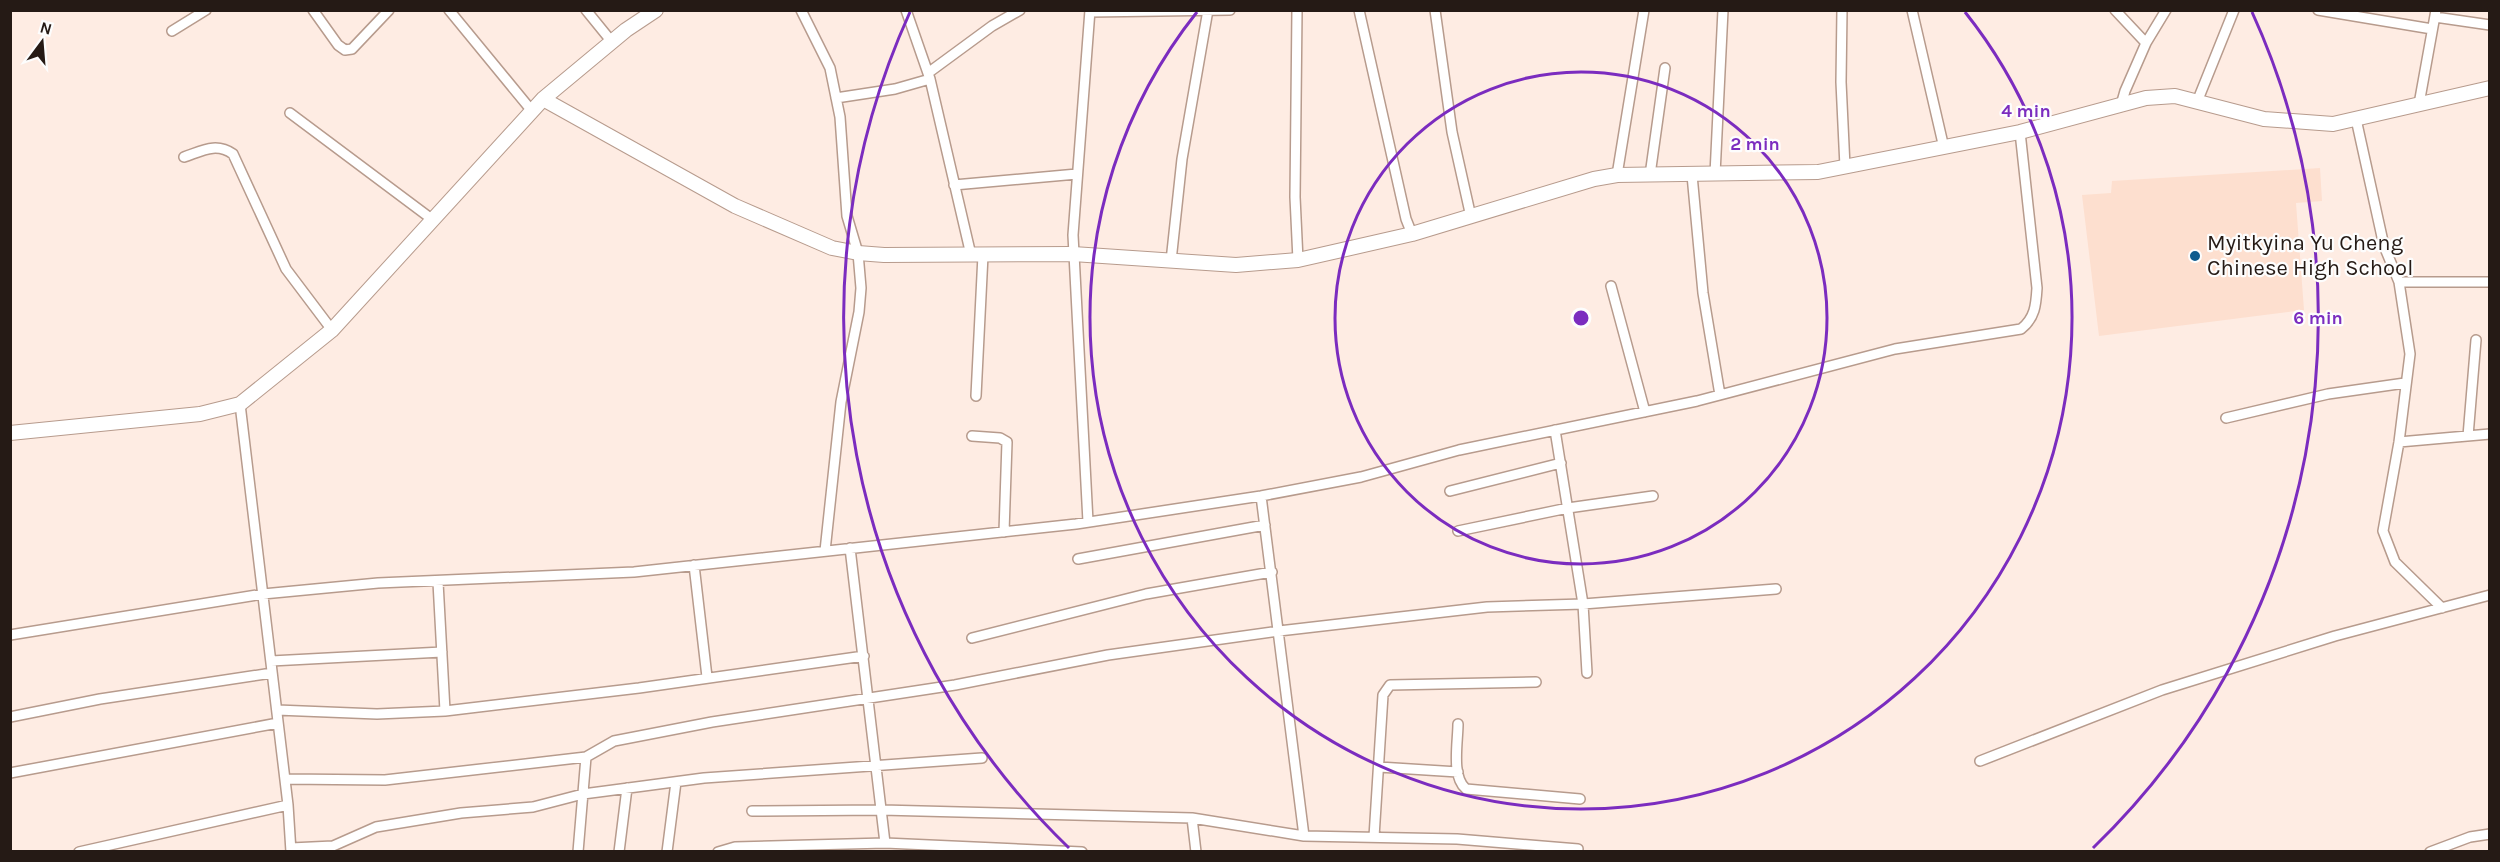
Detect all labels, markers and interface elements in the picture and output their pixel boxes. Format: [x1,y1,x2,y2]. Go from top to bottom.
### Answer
north arrow [12,12,72,72]
text: N [38,17,54,39]
text: 4 min [2001,100,2051,122]
text: 2 min [1730,133,1780,155]
place label: Myitkyina Yu Cheng Chinese High School [2207,230,2413,281]
marker: Myitkyina Yu Cheng Chinese High School [2188,249,2202,263]
text: 6 min [2293,307,2343,329]
centre of rings [1571,308,1591,328]

